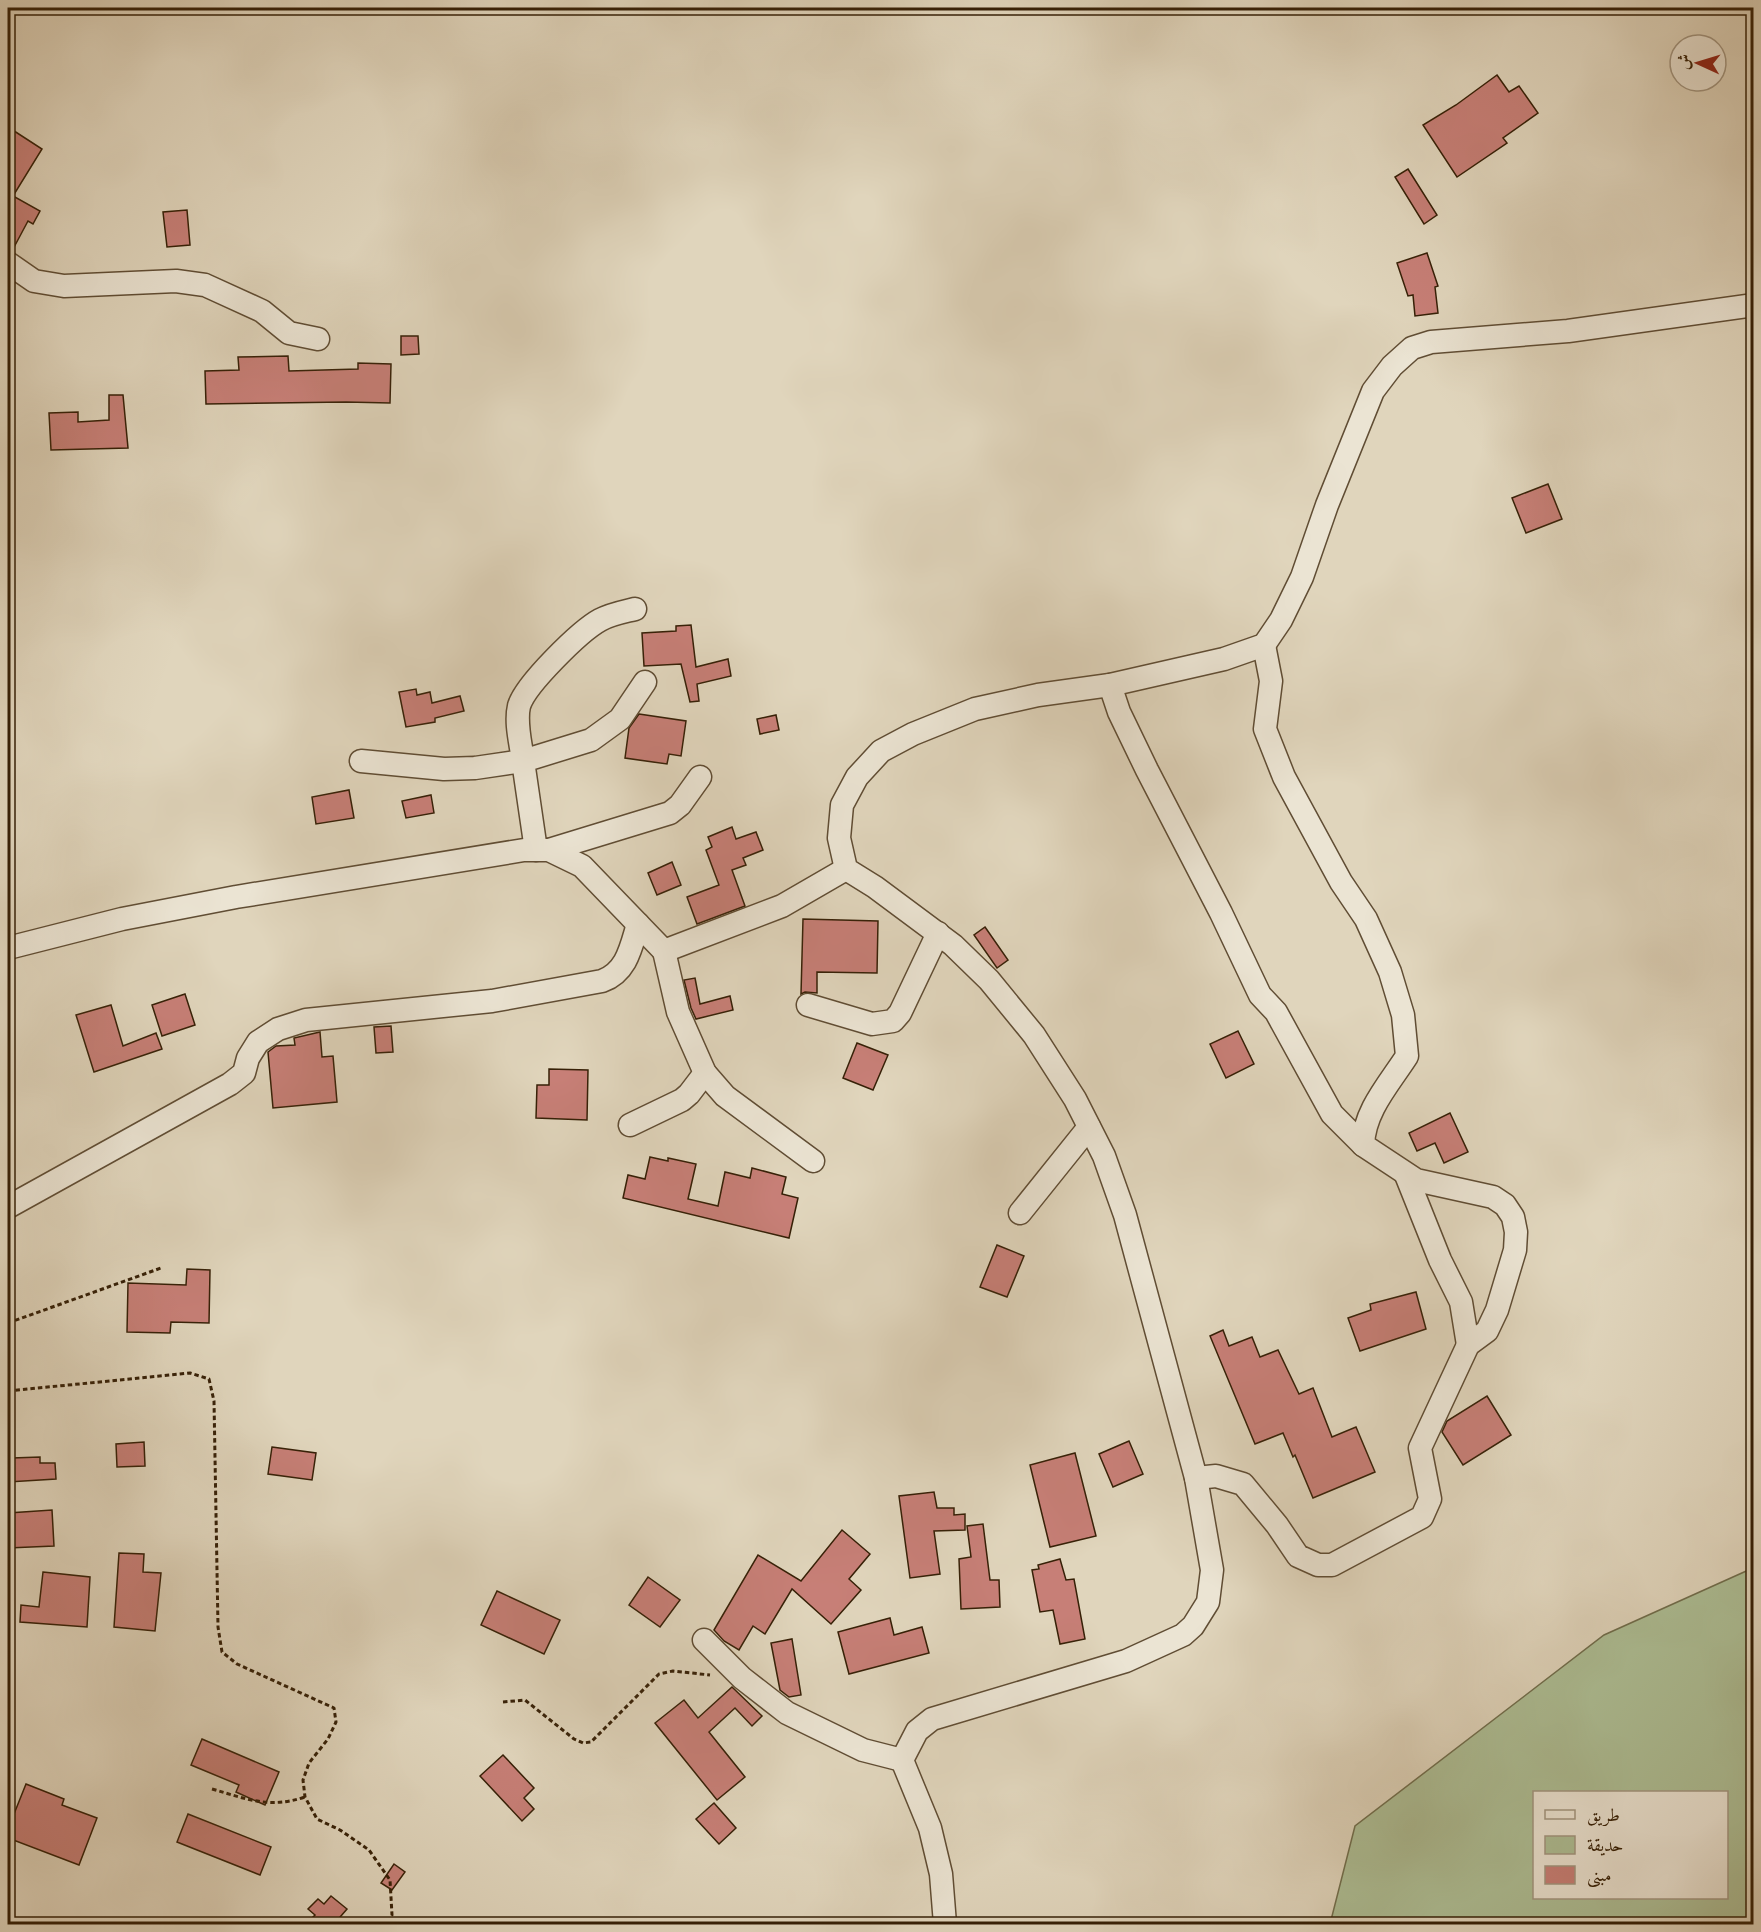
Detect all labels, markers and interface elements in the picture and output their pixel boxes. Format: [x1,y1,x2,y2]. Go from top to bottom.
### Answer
north arrow [1668,33,1728,93]
text: ش [1674,53,1695,71]
legend [1533,1791,1728,1899]
text: طريق [1587,1805,1620,1827]
text: حديقة [1587,1835,1623,1857]
text: مبنى [1587,1865,1612,1888]

